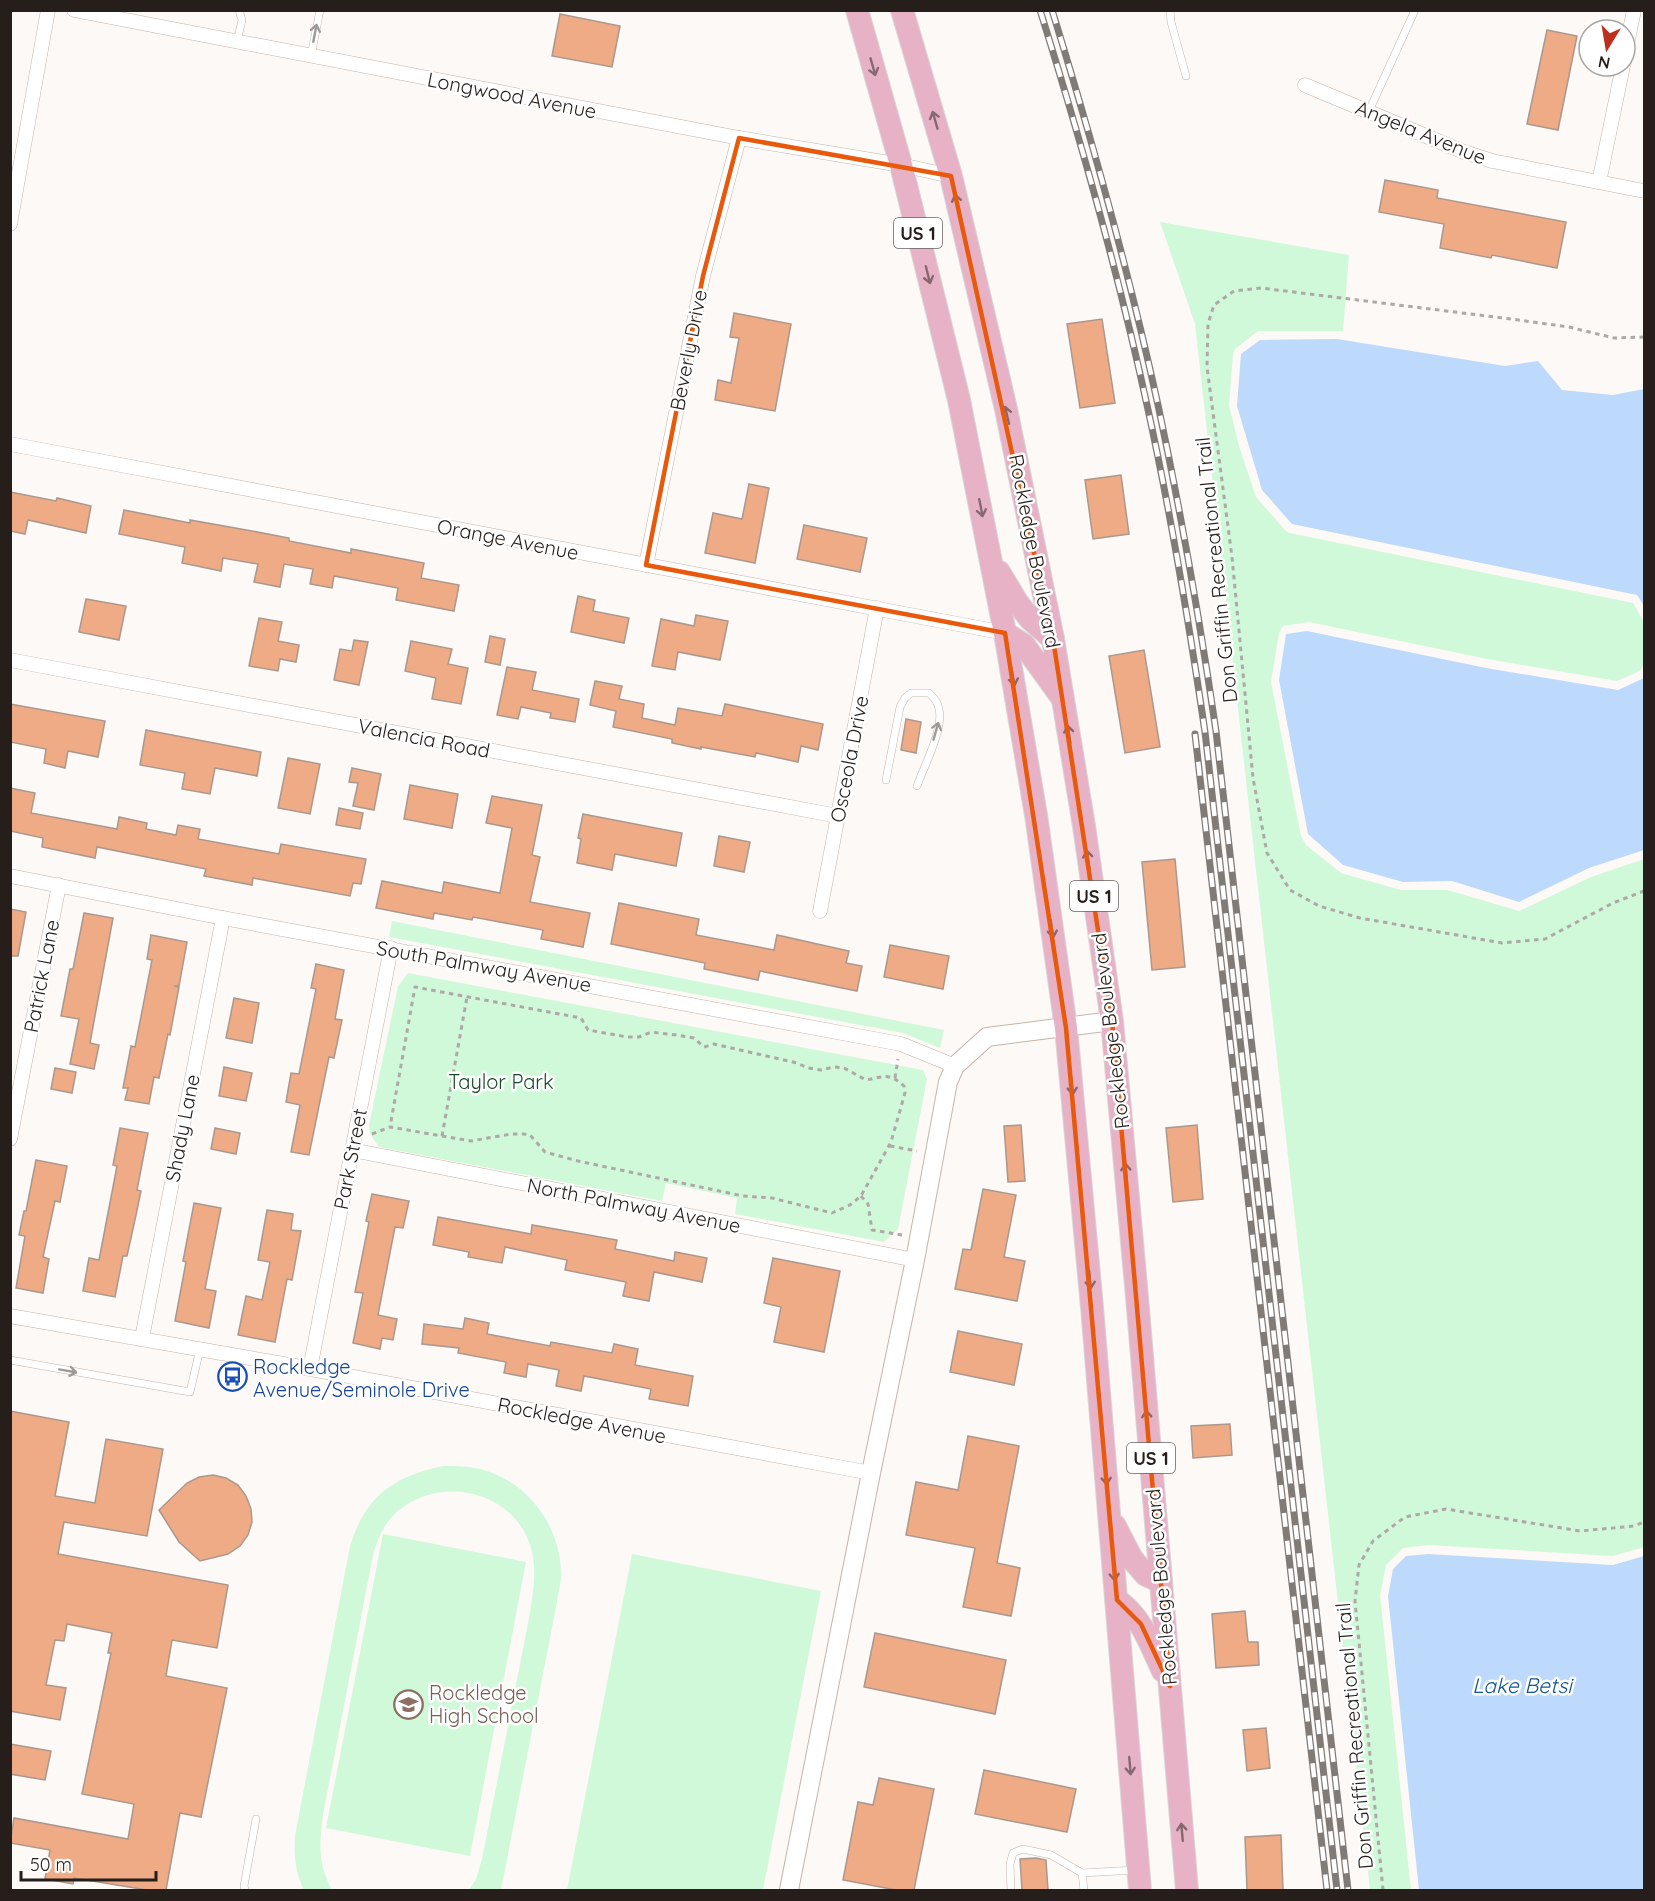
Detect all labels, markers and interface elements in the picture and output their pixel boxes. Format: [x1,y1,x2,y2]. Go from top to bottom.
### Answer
north arrow [1577,18,1637,78]
one-way arrow [310,24,321,44]
text: N [1596,52,1612,74]
one-way arrow [868,57,879,76]
street label: Longwood Avenue [425,66,599,124]
street label: Angela Avenue [1352,94,1490,170]
one-way arrow [929,111,940,130]
one-way arrow [951,194,963,213]
road number: US 1 [894,218,942,248]
one-way arrow [923,266,935,285]
street label: Beverly Drive [664,287,712,413]
one-way arrow [1001,405,1013,424]
street label: Don Griffin Recreational Trail [1190,436,1242,704]
street label: Rockledge Boulevard [1004,452,1066,650]
one-way arrow [976,497,987,517]
street label: Orange Avenue [435,513,581,565]
one-way arrow [1008,667,1019,686]
street label: Osceola Drive [824,693,874,825]
street label: Valencia Road [356,713,492,763]
one-way arrow [931,722,943,741]
one-way arrow [1063,725,1074,745]
one-way arrow [1083,850,1094,870]
road number: US 1 [1070,881,1118,911]
street label: Patrick Lane [18,917,64,1035]
one-way arrow [1047,918,1058,938]
street label: Rockledge Boulevard [1086,932,1134,1130]
street label: South Palmway Avenue [375,935,593,997]
park label: Taylor Park [448,1069,554,1094]
street label: Shady Lane [159,1072,205,1184]
one-way arrow [1067,1076,1078,1096]
street label: Park Street [328,1106,372,1212]
one-way arrow [1120,1163,1131,1182]
street label: North Palmway Avenue [525,1172,743,1238]
one-way arrow [1085,1270,1096,1290]
place label: Rockledge Avenue/Seminole Drive [253,1354,470,1402]
bus stop icon: Rockledge Avenue/Seminole Drive [216,1361,248,1393]
one-way arrow [58,1365,77,1376]
street label: Rockledge Avenue [495,1391,669,1449]
one-way arrow [1142,1409,1153,1429]
road number: US 1 [1127,1443,1175,1473]
one-way arrow [1101,1466,1112,1486]
street label: Rockledge Boulevard [1140,1488,1182,1686]
one-way arrow [1109,1561,1120,1581]
street label: Don Griffin Recreational Trail [1330,1602,1378,1870]
water label: Lake Betsi [1472,1672,1574,1698]
place label: Rockledge High School [429,1680,539,1728]
school or university icon: Rockledge High School [392,1688,424,1720]
one-way arrow [1125,1756,1136,1776]
one-way arrow [1176,1823,1187,1843]
scale bar [21,1844,156,1882]
text: 50 m [30,1853,72,1876]

